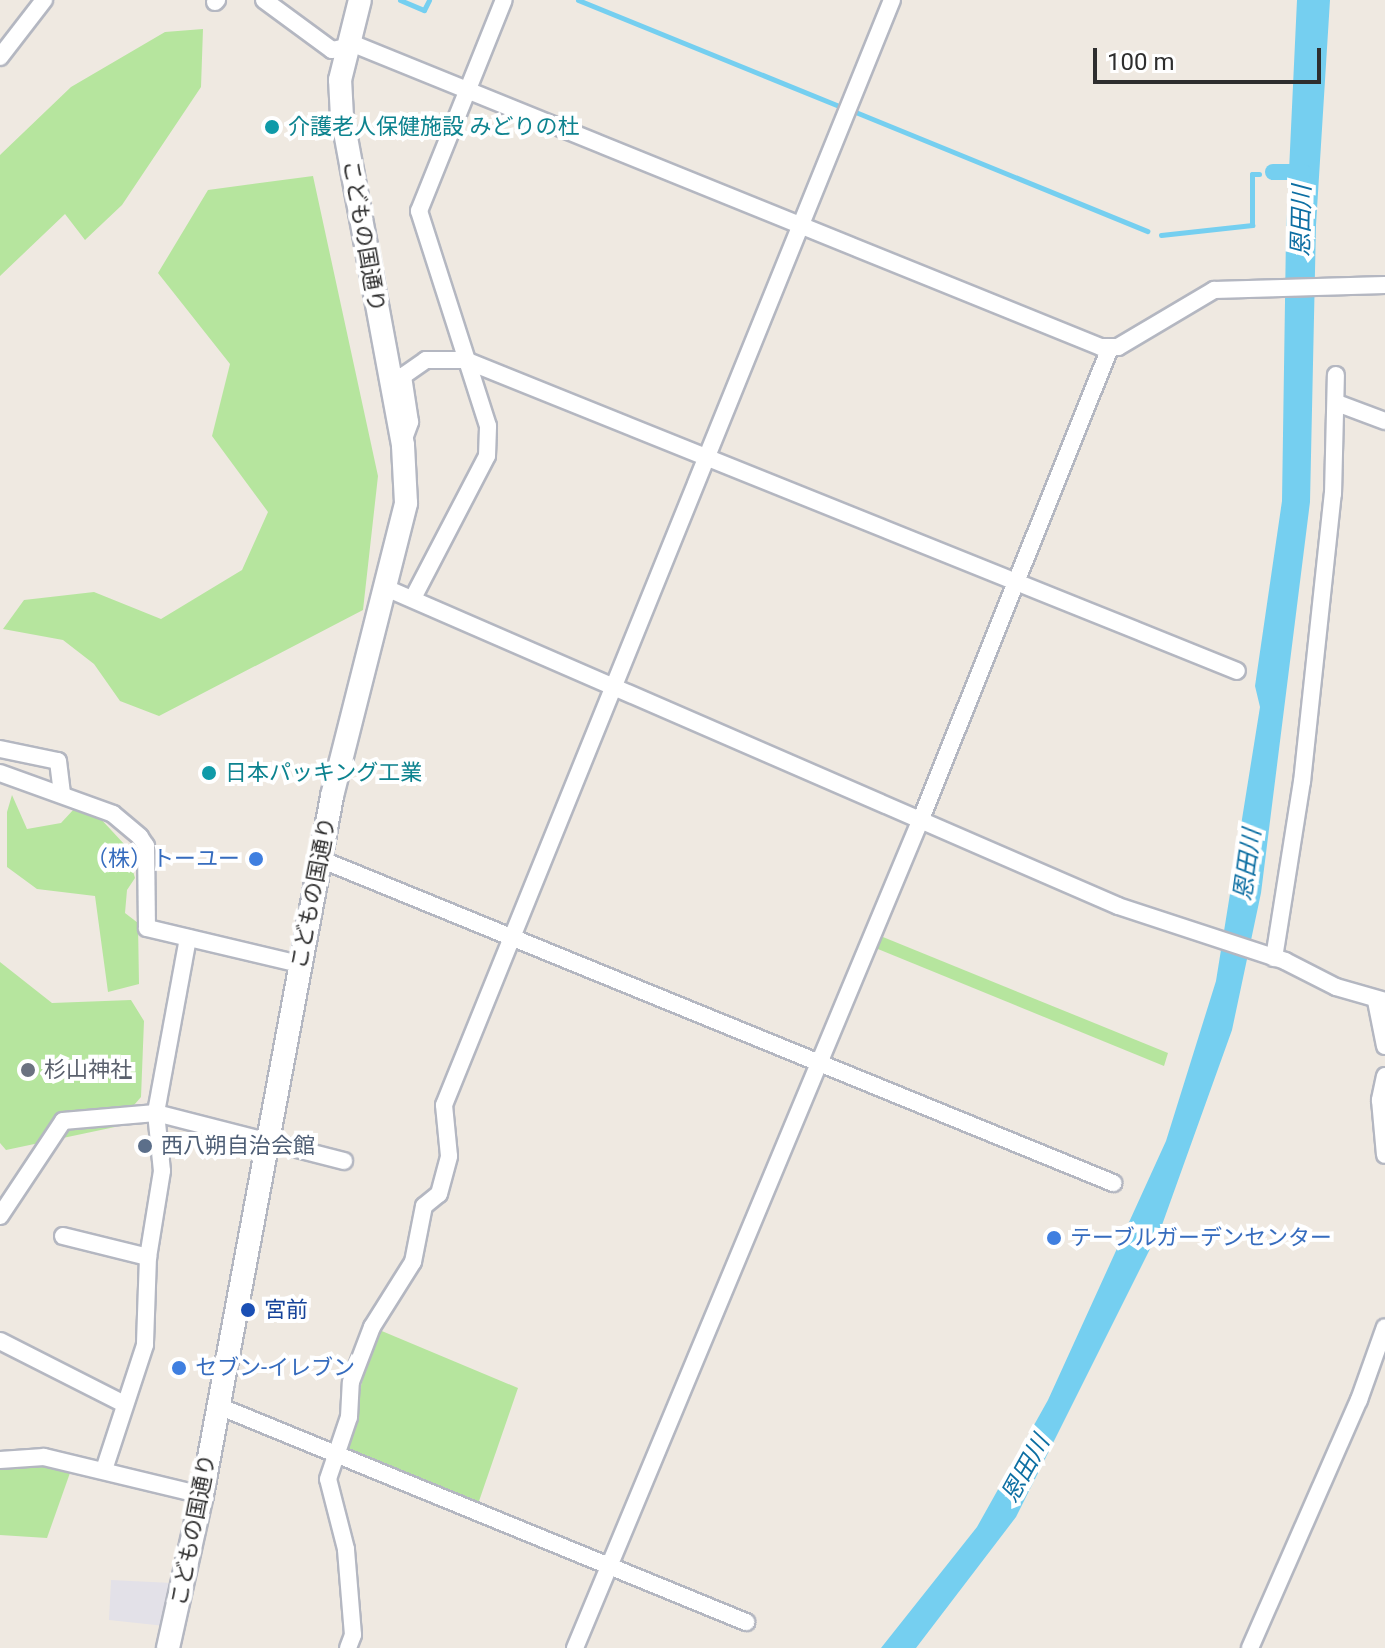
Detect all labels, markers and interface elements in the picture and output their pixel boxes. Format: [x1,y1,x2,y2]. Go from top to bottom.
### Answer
scale bar [1097,32,1325,82]
text: 100 m [1107,48,1174,76]
place label: 介護老人保健施設 みどりの杜 [288,114,579,140]
marker: 介護老人保健施設 みどりの杜 [263,118,281,136]
street label: こどもの国通り [338,158,390,314]
water label: 恩田川 [1287,185,1317,257]
place label: 日本パッキング工業 [225,760,423,786]
marker: 日本パッキング工業 [200,764,218,782]
street label: こどもの国通り [285,815,341,971]
water label: 恩田川 [1229,827,1267,903]
place label: （株）トーユー [86,846,240,872]
marker: （株）トーユー [247,850,265,868]
place label: 杉山神社 [44,1057,132,1083]
marker: 杉山神社 [19,1061,37,1079]
place label: 西八朔自治会館 [161,1133,315,1159]
marker: 西八朔自治会館 [136,1137,154,1155]
place label: テーブルガーデンセンター [1070,1225,1334,1251]
marker: テーブルガーデンセンター [1045,1229,1063,1247]
place label: 宮前 [264,1297,308,1323]
marker: 宮前 [239,1301,257,1319]
place label: セブン-イレブン [195,1355,355,1381]
marker: セブン-イレブン [170,1359,188,1377]
water label: 恩田川 [996,1431,1056,1507]
street label: こどもの国通り [165,1452,221,1608]

